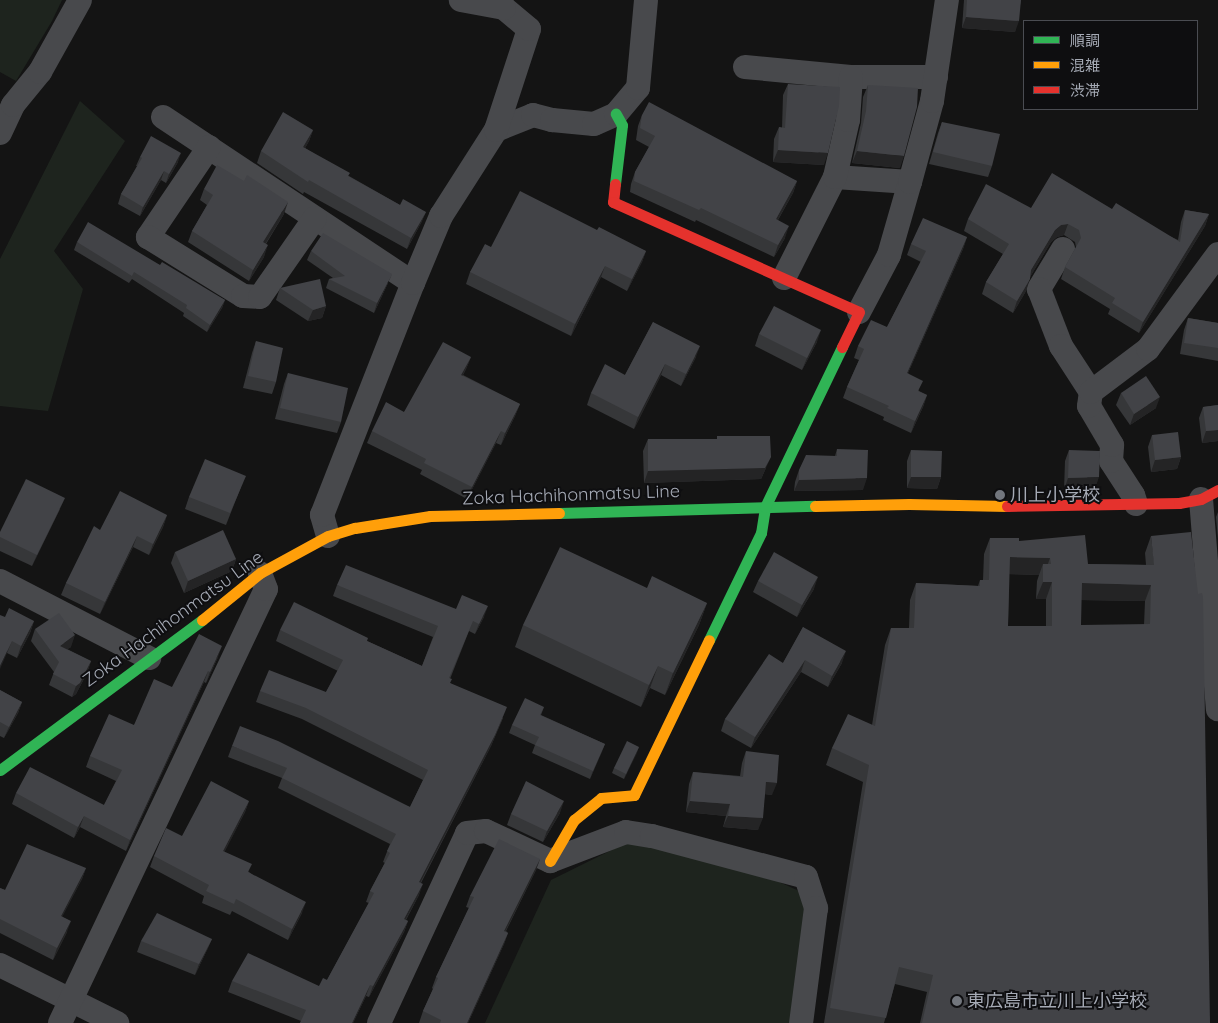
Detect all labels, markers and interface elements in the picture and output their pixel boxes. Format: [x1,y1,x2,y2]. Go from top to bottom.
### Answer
legend [1023,20,1198,110]
text: 順調 [1070,31,1100,50]
text: 混雑 [1070,56,1100,75]
text: 渋滞 [1070,81,1100,100]
street label: Zoka Hachihonmatsu Line [462,480,680,510]
place label: 川上小学校 [1010,484,1100,506]
marker: 川上小学校 [994,489,1006,501]
street label: Zoka Hachihonmatsu Line [79,546,267,692]
place label: 東広島市立川上小学校 [967,990,1147,1012]
marker: 東広島市立川上小学校 [951,995,963,1007]

